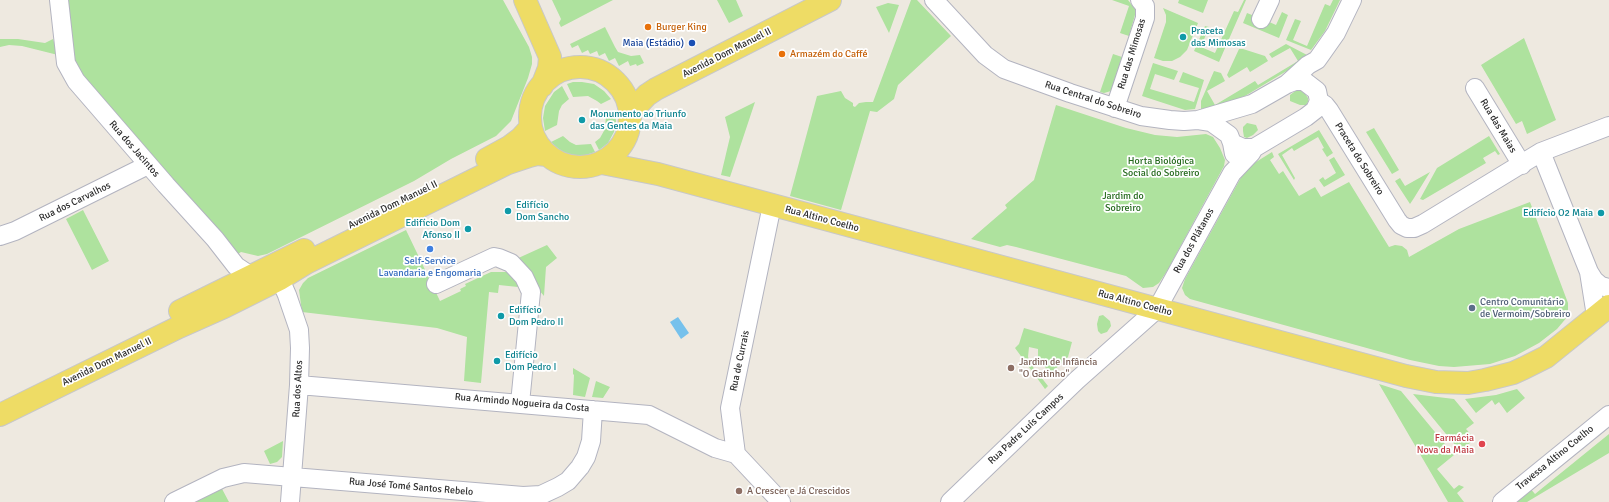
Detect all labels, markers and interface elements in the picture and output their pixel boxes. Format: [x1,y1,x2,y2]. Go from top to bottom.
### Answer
street label: Rua das Mimosas [1116,17,1148,91]
place label: Burger King [656,21,707,33]
marker: Burger King [643,22,653,32]
street label: Avenida Dom Manuel II [681,25,773,81]
place label: Praceta das Mimosas [1191,25,1246,48]
marker: Praceta das Mimosas [1178,32,1188,42]
place label: Maia (Estádio) [622,37,684,49]
marker: Maia (Estádio) [687,38,697,48]
place label: Armazém do Caffé [790,48,867,60]
marker: Armazém do Caffé [777,49,787,59]
street label: Rua Central do Sobreiro [1043,79,1143,121]
street label: Rua das Maias [1477,97,1519,155]
place label: Monumento ao Triunfo das Gentes da Maia [590,108,686,132]
marker: Monumento ao Triunfo das Gentes da Maia [577,115,587,125]
street label: Rua dos Jacintos [106,118,162,180]
street label: Praceta do Sobreiro [1332,121,1386,197]
park label: Horta Biológica Social do Sobreiro [1122,155,1200,178]
street label: Avenida Dom Manuel II [346,178,440,232]
street label: Rua dos Carvalhos [37,179,113,225]
park label: Jardim do Sobreiro [1102,190,1144,214]
place label: Edifício Dom Sancho [516,199,569,222]
street label: Rua Altino Coelho [784,203,860,235]
marker: Edifício Dom Sancho [503,206,513,216]
street label: Rua dos Plátanos [1171,206,1217,276]
place label: Edifício O2 Maia [1523,207,1593,219]
marker: Edifício O2 Maia [1596,208,1606,218]
place label: Edifício Dom Afonso II [405,217,460,240]
marker: Edifício Dom Afonso II [463,224,473,234]
marker: Self-Service Lavandaria e Engomaria [425,244,435,254]
place label: Self-Service Lavandaria e Engomaria [379,255,481,278]
street label: Rua Altino Coelho [1097,287,1173,319]
place label: Centro Comunitário de Vermoim/Sobreiro [1480,296,1570,320]
marker: Centro Comunitário de Vermoim/Sobreiro [1467,303,1477,313]
place label: Edifício Dom Pedro II [509,304,563,328]
marker: Edifício Dom Pedro II [496,311,506,321]
street label: Rua de Currais [728,329,752,393]
street label: Avenida Dom Manuel II [60,335,154,389]
place label: Edifício Dom Pedro I [505,349,556,372]
marker: Edifício Dom Pedro I [492,356,502,366]
place label: Jardim de Infância "O Gatinho" [1019,356,1097,380]
street label: Rua dos Altos [291,360,305,418]
marker: Jardim de Infância "O Gatinho" [1006,363,1016,373]
street label: Rua Armindo Nogueira da Costa [454,391,590,415]
street label: Rua Padre Luís Campos [986,391,1066,467]
street label: Travessa Altino Coelho [1514,423,1596,493]
place label: Farmácia Nova da Maia [1417,432,1474,456]
marker: Farmácia Nova da Maia [1477,439,1487,449]
street label: Rua José Tomé Santos Rebelo [348,476,474,498]
place label: A Crescer e Já Crescidos [747,485,850,497]
marker: A Crescer e Já Crescidos [734,486,744,496]

